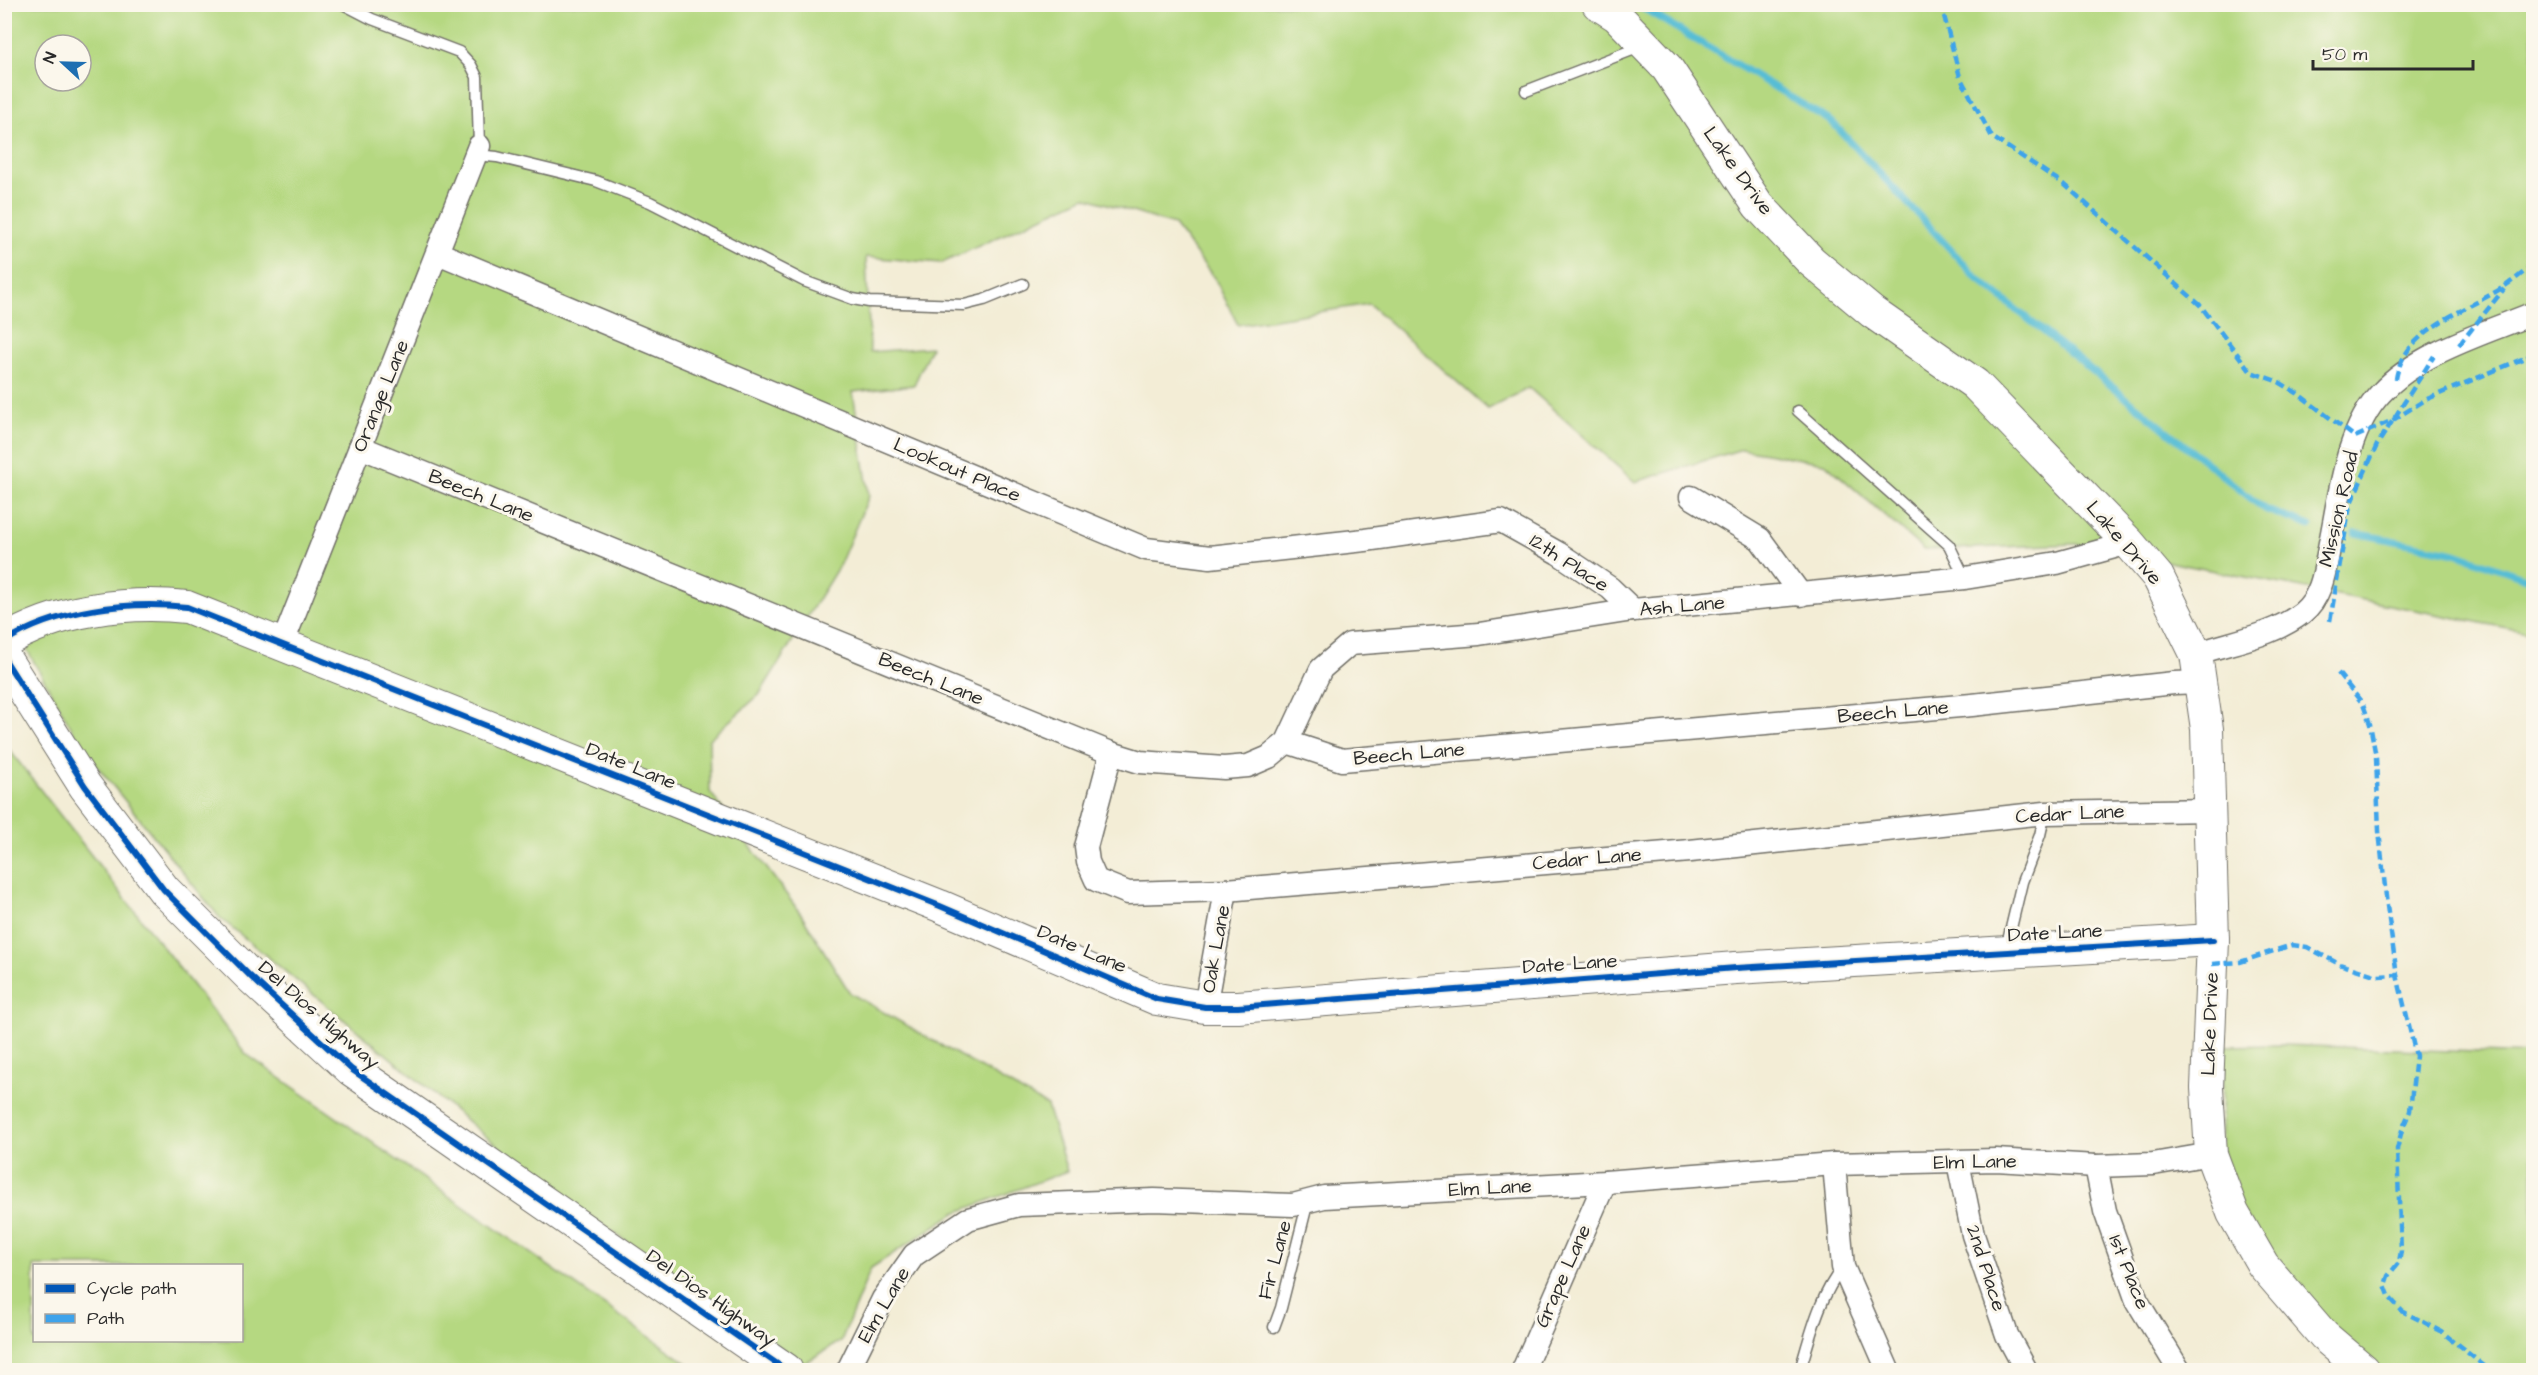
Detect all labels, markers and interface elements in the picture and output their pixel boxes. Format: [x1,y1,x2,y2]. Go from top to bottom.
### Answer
north arrow [33,33,93,93]
scale bar [2313,33,2474,71]
text: 50 m [2322,42,2367,67]
text: N [38,49,62,67]
street label: Lake Drive [1696,121,1780,221]
street label: Orange Lane [346,336,417,457]
street label: Lookout Place [889,431,1025,509]
street label: Mission Road [2312,448,2366,570]
street label: Beech Lane [424,462,538,530]
street label: Lake Drive [2080,495,2169,591]
street label: 12th Place [1524,527,1614,599]
street label: Ash Lane [1638,588,1726,624]
street label: Beech Lane [874,645,988,713]
street label: Beech Lane [1836,693,1950,731]
street label: Date Lane [582,735,680,797]
street label: Beech Lane [1352,735,1466,773]
street label: Cedar Lane [2015,797,2125,831]
street label: Cedar Lane [1531,840,1643,878]
street label: Oak Lane [1195,903,1238,995]
street label: Date Lane [2007,917,2103,949]
street label: Date Lane [1033,918,1131,980]
street label: Date Lane [1522,947,1618,981]
street label: Del Dios Highway [251,954,386,1076]
street label: Lake Drive [2194,972,2226,1076]
street label: Elm Lane [1933,1147,2017,1177]
street label: Elm Lane [1448,1172,1533,1204]
street label: Fir Lane [1251,1217,1299,1303]
street label: Grape Lane [1528,1220,1598,1332]
street label: 2nd Place [1959,1221,2013,1315]
street label: 1st Place [2101,1230,2157,1314]
street label: Del Dios Highway [640,1243,782,1354]
street label: Elm Lane [851,1262,917,1348]
legend [33,1264,243,1342]
text: Cycle path [87,1276,176,1302]
text: Path [87,1306,124,1331]

